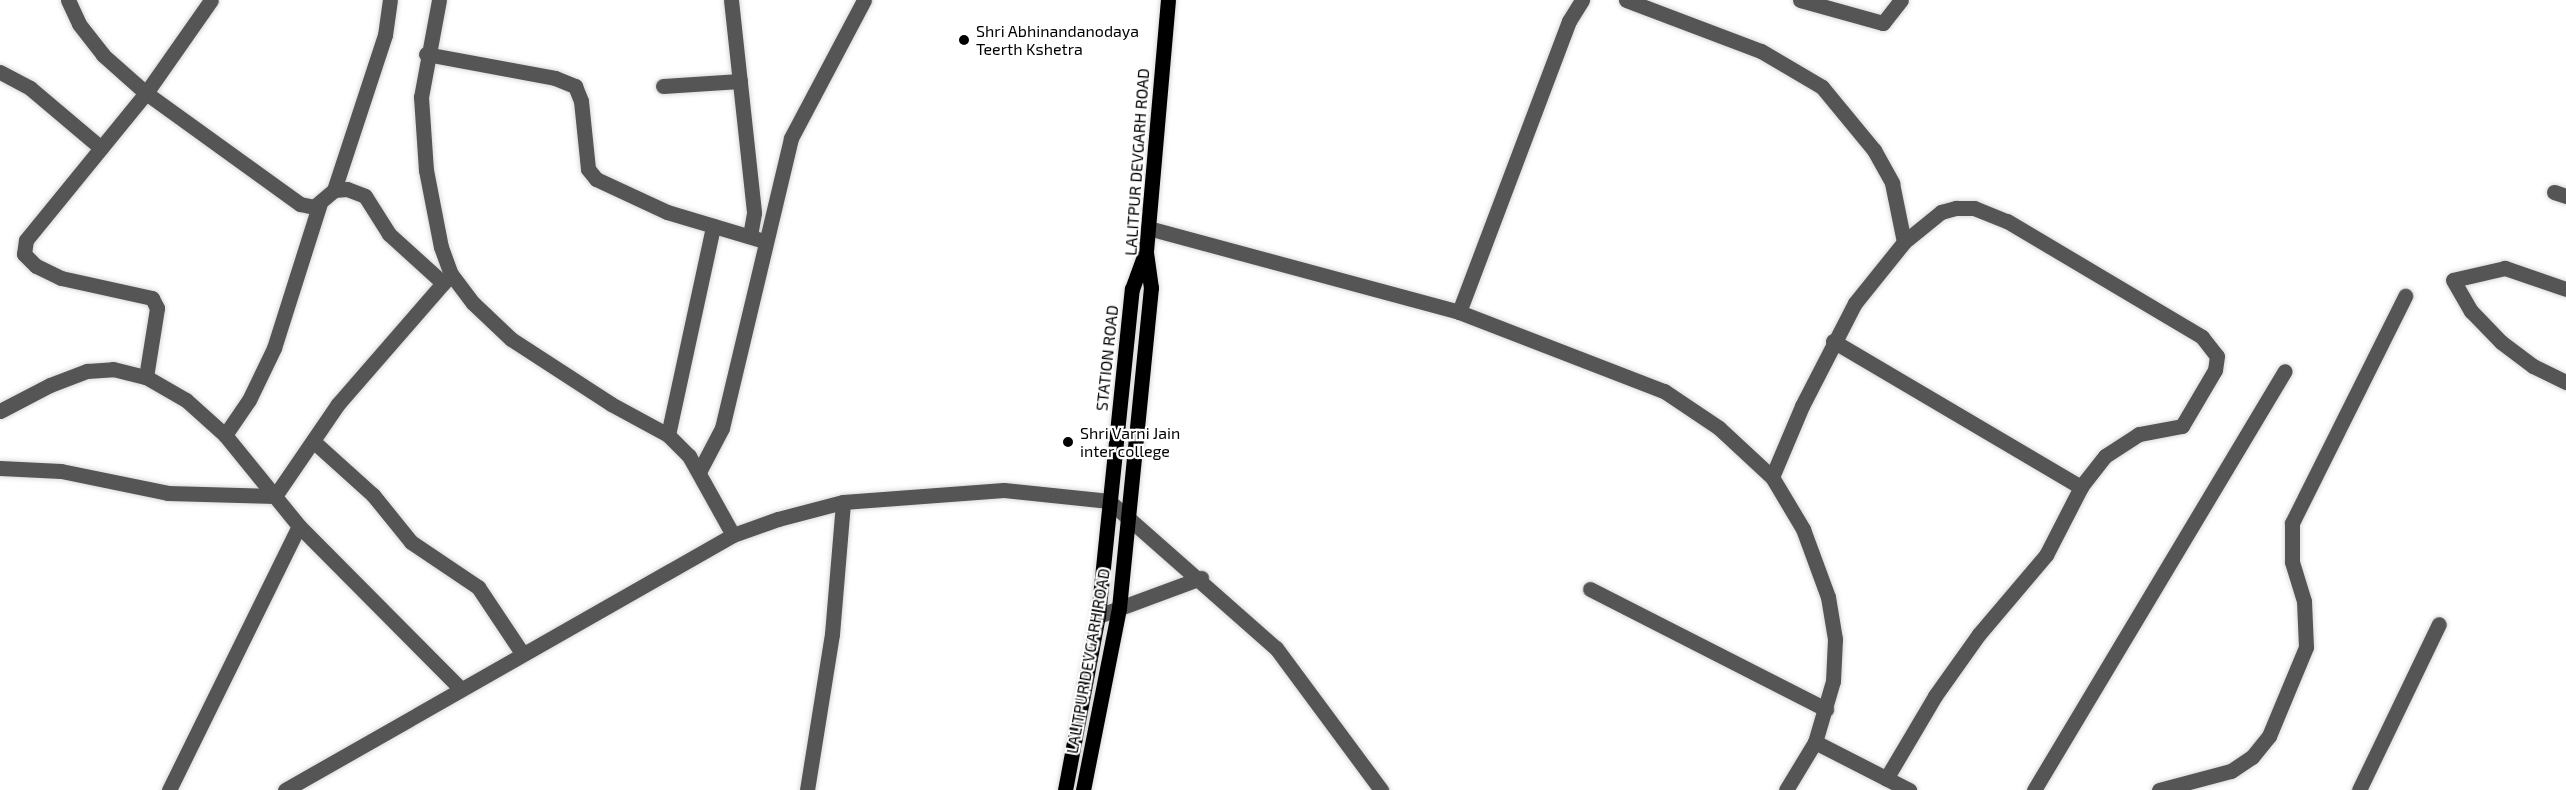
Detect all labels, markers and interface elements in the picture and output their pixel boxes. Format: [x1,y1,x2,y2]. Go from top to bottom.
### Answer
place label: Shri Abhinandanodaya Teerth Kshetra [976,21,1139,59]
marker: Shri Abhinandanodaya Teerth Kshetra [957,33,971,47]
street label: LALITPUR DEVGARH ROAD [1121,68,1153,256]
street label: STATION ROAD [1092,304,1122,412]
place label: Shri Varni Jain inter college [1080,423,1181,461]
marker: Shri Varni Jain inter college [1061,435,1075,449]
street label: LALITPUR DEVGARH ROAD [1062,567,1114,755]

